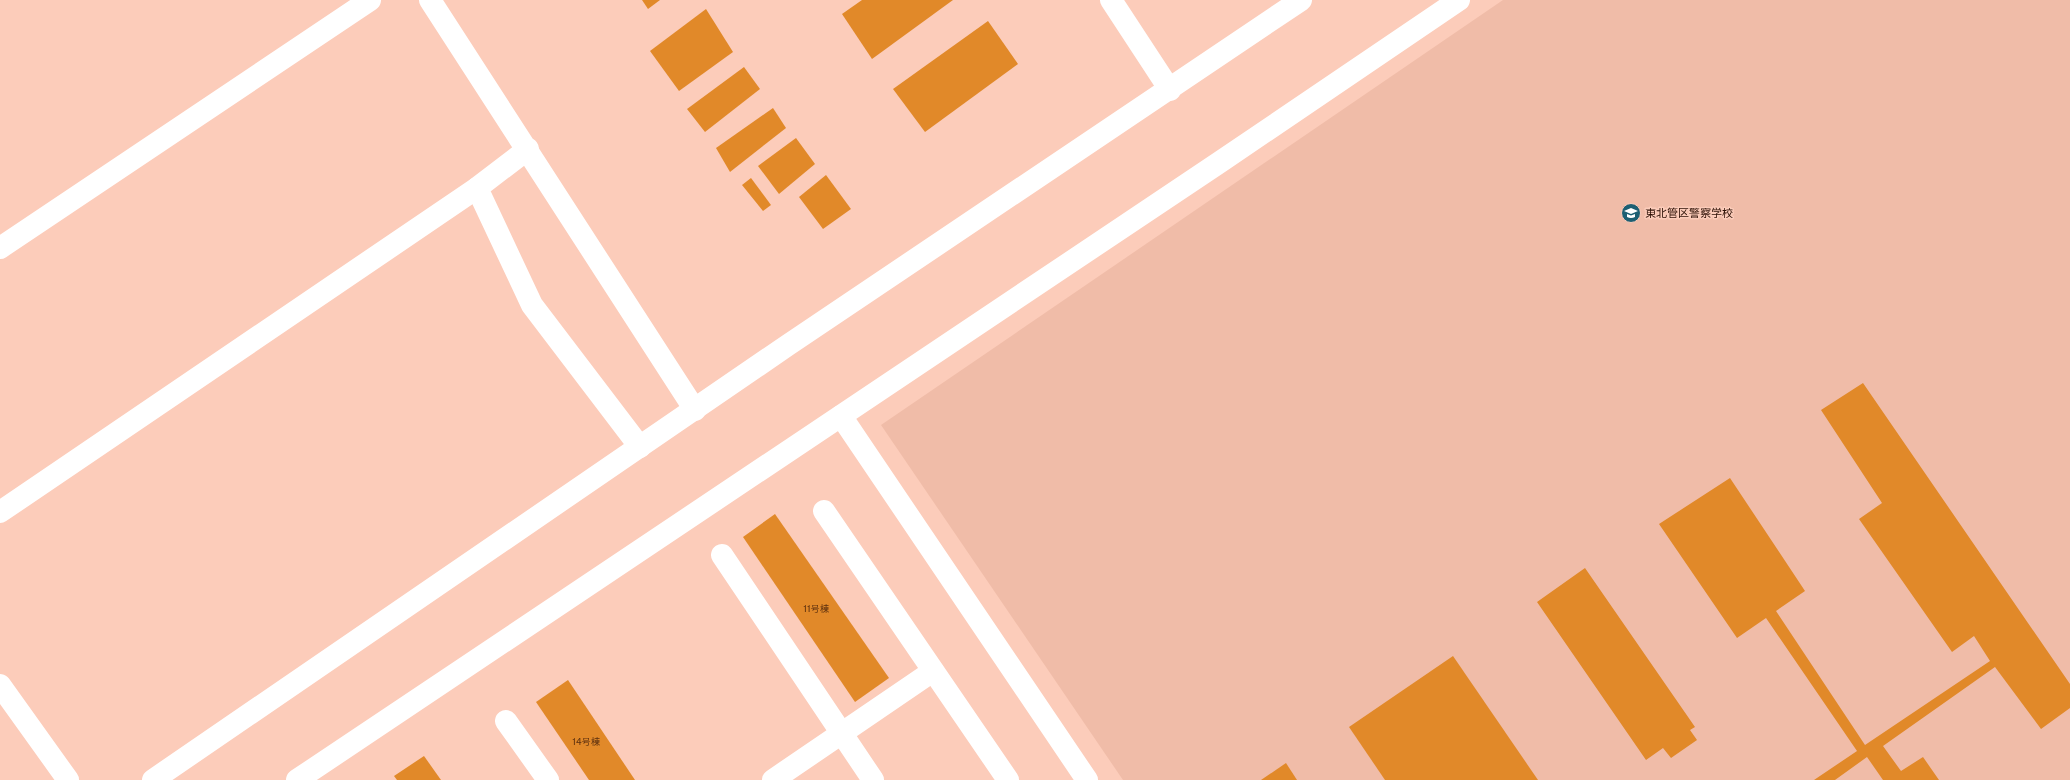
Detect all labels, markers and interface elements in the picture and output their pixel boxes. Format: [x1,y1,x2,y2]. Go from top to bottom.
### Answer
school or university icon: 東北管区警察学校 [1620,202,1642,224]
place label: 東北管区警察学校 [1645,207,1733,219]
house number: 11号棟 [803,603,830,614]
house number: 14号棟 [572,736,601,747]

